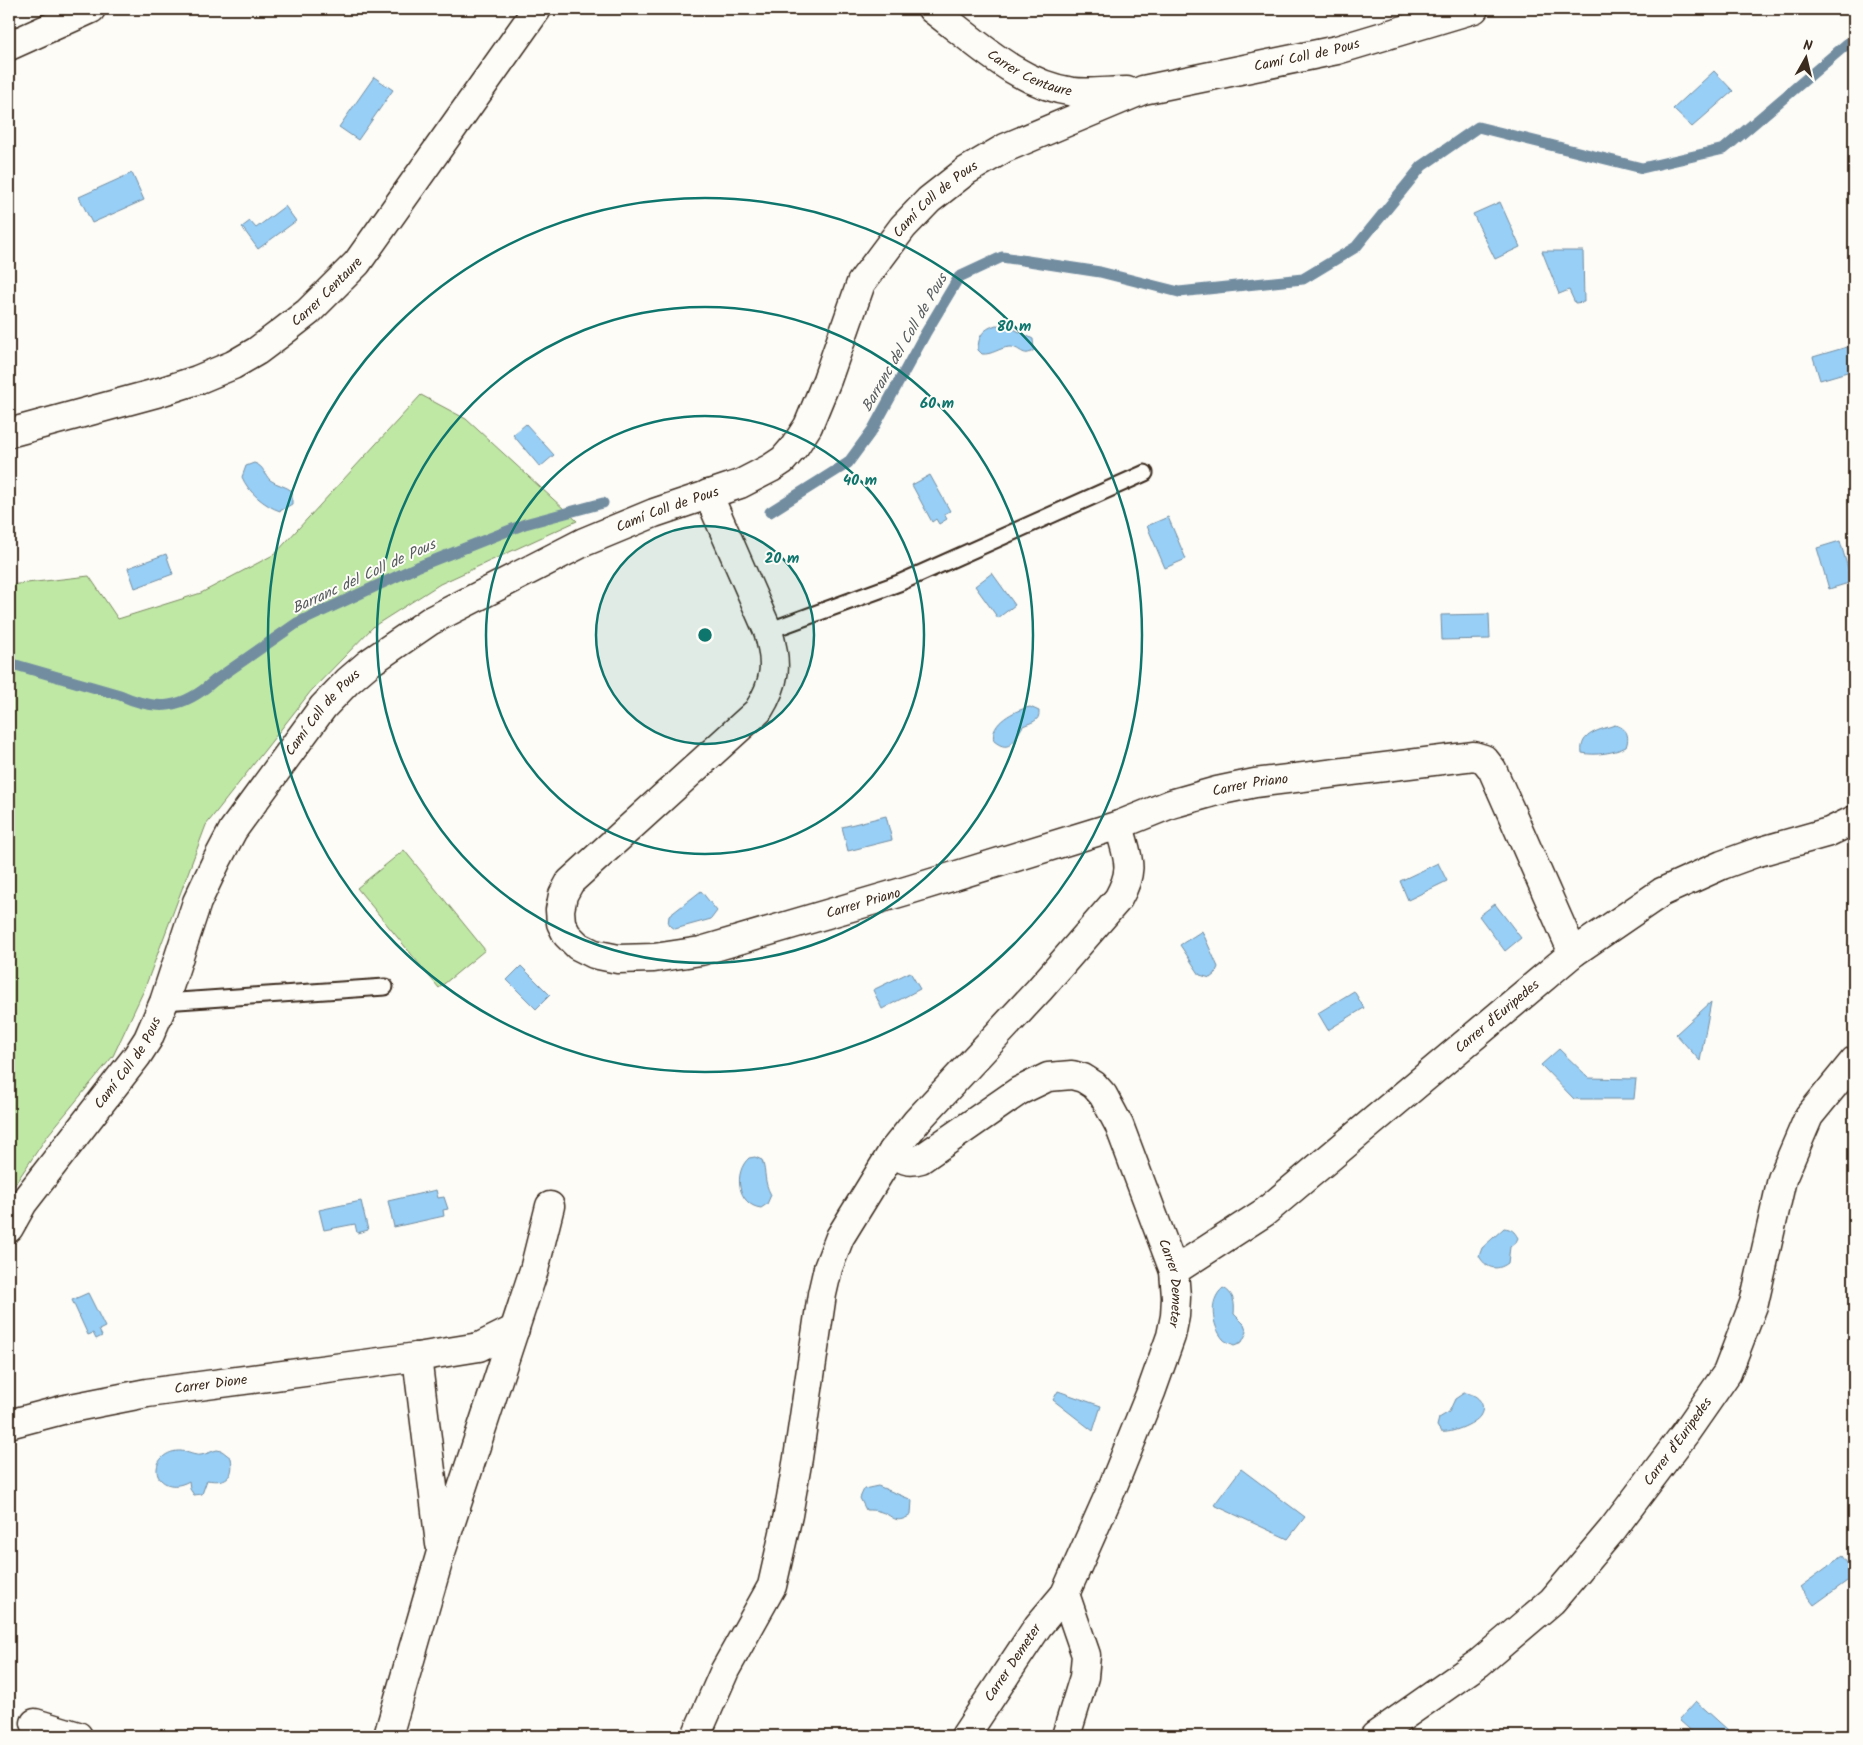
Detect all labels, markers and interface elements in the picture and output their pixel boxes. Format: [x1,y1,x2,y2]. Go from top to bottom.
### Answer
north arrow [1780,32,1830,82]
street label: Camí Coll de Pous [1252,33,1363,78]
text: N [1802,35,1814,58]
street label: Carrer Centaure [982,44,1074,103]
street label: Camí Coll de Pous [888,155,982,242]
street label: Carrer Centaure [286,252,369,332]
water label: Barranc del Coll de Pous [856,268,955,417]
text: 80 m [997,315,1031,339]
text: 60 m [920,392,954,416]
text: 40 m [843,469,877,493]
street label: Camí Coll de Pous [613,481,722,538]
water label: Barranc del Coll de Pous [288,532,441,621]
text: 20 m [765,547,799,571]
centre of rings [696,626,714,644]
street label: Camí Coll de Pous [280,664,365,761]
street label: Carrer Priano [1210,768,1290,803]
street label: Carrer Priano [824,882,903,925]
street label: Carrer d'Euripedes [1450,974,1545,1059]
street label: Camí Coll de Pous [89,1013,167,1114]
street label: Carrer Demeter [1152,1236,1187,1331]
street label: Carrer Dione [173,1369,249,1400]
street label: Carrer d'Euripedes [1638,1393,1718,1491]
street label: Carrer Demeter [979,1618,1048,1706]

